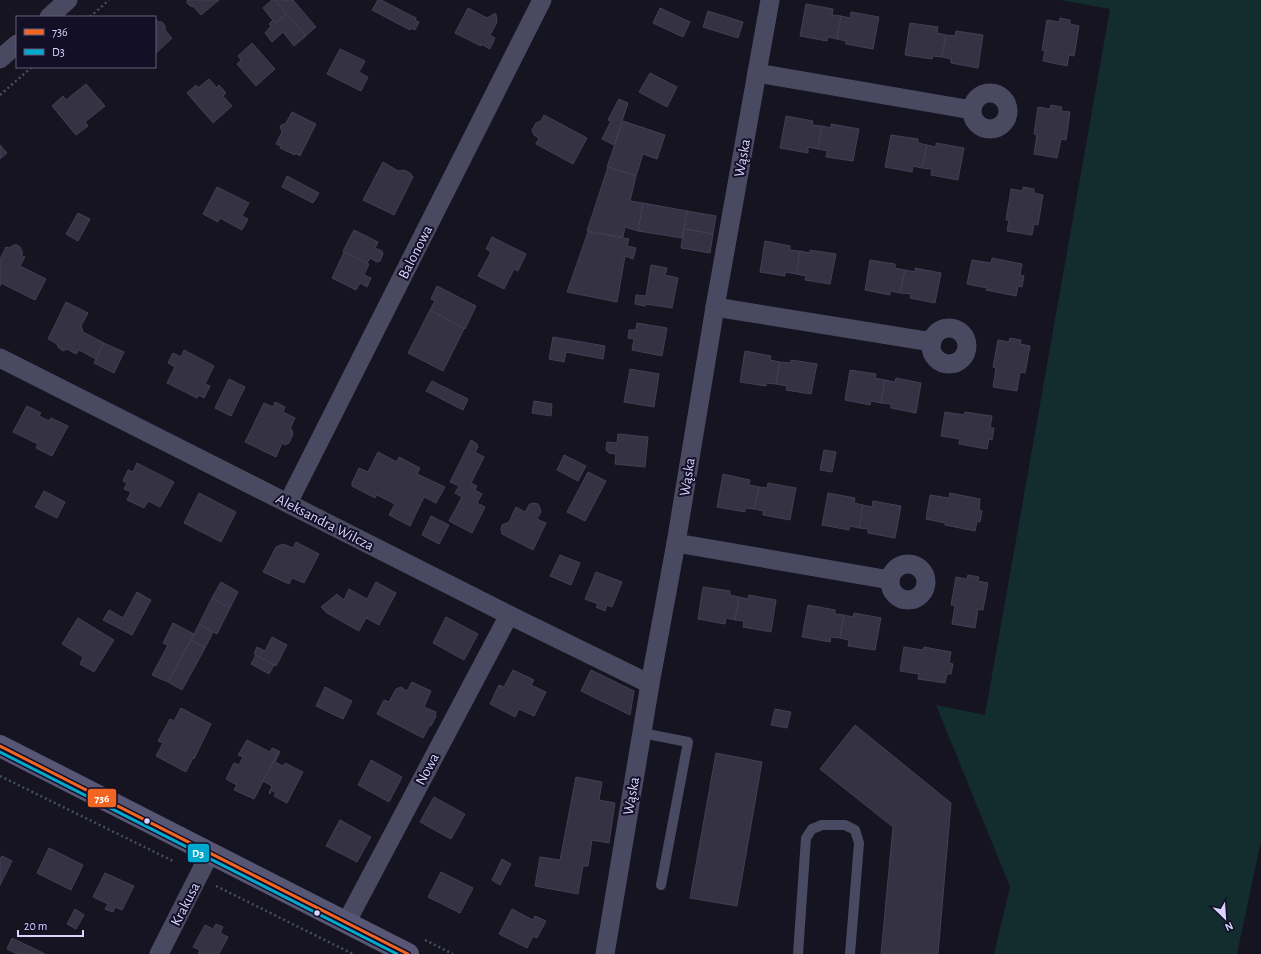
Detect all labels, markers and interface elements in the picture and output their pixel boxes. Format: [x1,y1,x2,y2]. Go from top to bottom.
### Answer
legend [16,16,156,68]
text: 736 [52,26,68,38]
text: D3 [52,46,65,58]
street label: Wąska [732,138,753,178]
street label: Balonowa [396,223,435,281]
street label: Wąska [677,457,698,497]
street label: Aleksandra Wilcza [273,491,376,554]
street label: Nowa [413,751,442,788]
street label: Wąska [621,776,642,816]
line badge: 736 [87,788,117,808]
text: 736 [95,793,109,804]
unlabelled marker [142,816,152,826]
line badge: D3 [187,843,210,863]
text: D3 [192,848,204,859]
street label: Krakusa [168,880,203,928]
north arrow [1205,898,1245,938]
unlabelled marker [312,908,322,918]
scale bar [18,912,83,938]
text: 20 m [24,920,47,932]
text: N [1223,920,1235,933]

